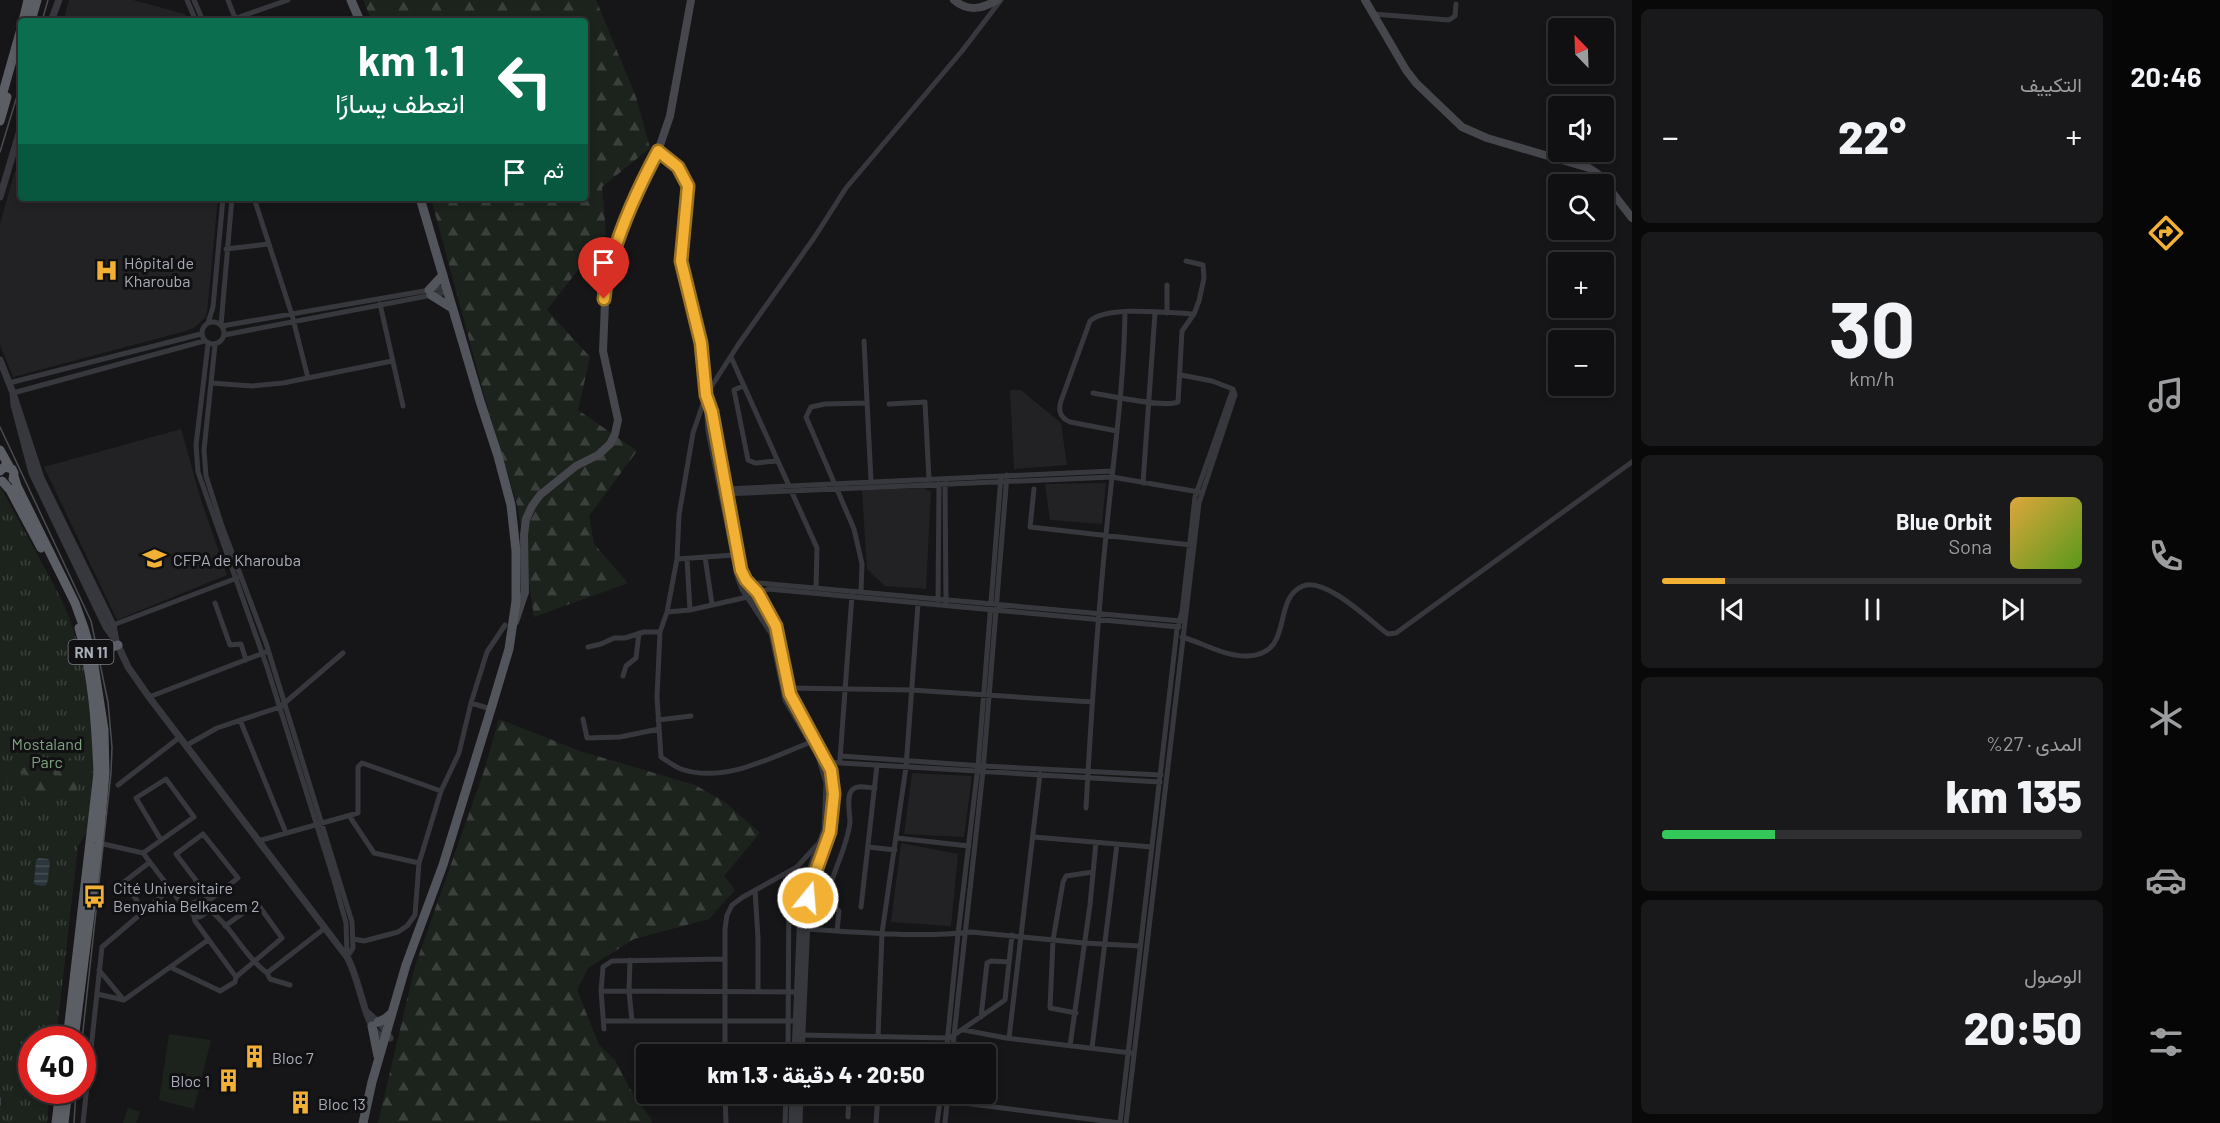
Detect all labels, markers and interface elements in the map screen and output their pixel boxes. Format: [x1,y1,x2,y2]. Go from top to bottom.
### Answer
north arrow [1548,18,1614,84]
map controls [1548,18,1614,396]
text: 1.1 km [358,34,465,84]
icon: left [486,42,564,120]
text: 20:46 [2130,60,2202,92]
text: التكييف [2020,72,2082,96]
text: انعطف يسارًا [335,86,465,118]
button: sound [1548,96,1614,162]
text: 22° [1838,109,1906,163]
text: − [1662,116,1679,156]
text: + [2065,116,2082,156]
icon: arrive [498,156,531,189]
text: ثم [543,156,564,182]
button: search [1548,174,1614,240]
icon: directions [2145,212,2187,254]
pin [578,237,629,299]
icon: arrive [587,246,620,279]
button: + [1548,252,1614,318]
place label: Hôpital de Kharouba [124,253,194,290]
hospital icon: Hôpital de Kharouba [93,258,119,284]
text: 30 [1829,280,1915,374]
button: − [1548,330,1614,396]
text: km/h [1849,366,1895,390]
icon: music [2145,374,2187,416]
text: Blue Orbit [1896,508,1992,534]
text: Sona [1948,534,1992,558]
icon: phone [2145,535,2187,577]
school or university icon: CFPA de Kharouba [142,546,168,572]
place label: CFPA de Kharouba [173,550,301,569]
icon: previous [1716,593,1749,626]
icon: pause [1856,593,1889,626]
icon: next [1996,593,2029,626]
road number: RN 11 [68,640,113,664]
icon: climate [2145,697,2187,739]
text: المدى · 27% [1986,731,2082,755]
park label: Mostaland Parc [12,734,82,771]
text: 135 km [1945,768,2082,822]
icon: car [2145,859,2187,901]
position arrow [776,866,840,930]
place label: Cité Universitaire Benyahia Belkacem 2 [113,878,260,915]
bus stop icon: Cité Universitaire Benyahia Belkacem 2 [82,883,108,909]
text: الوصول [2024,963,2082,987]
text: 20:50 [1964,1000,2082,1054]
icon: filters [2145,1021,2187,1063]
speed limit sign: 40 [18,1026,96,1104]
building icon: Bloc 7 [241,1044,267,1070]
place label: Bloc 7 [272,1048,314,1067]
text: 20:50 · 4 دقيقة · 1.3 km [707,1061,925,1087]
building icon: Bloc 1 [215,1067,241,1093]
place label: Bloc 1 [170,1071,210,1090]
building icon: Bloc 13 [287,1090,313,1116]
place label: Bloc 13 [318,1094,366,1113]

